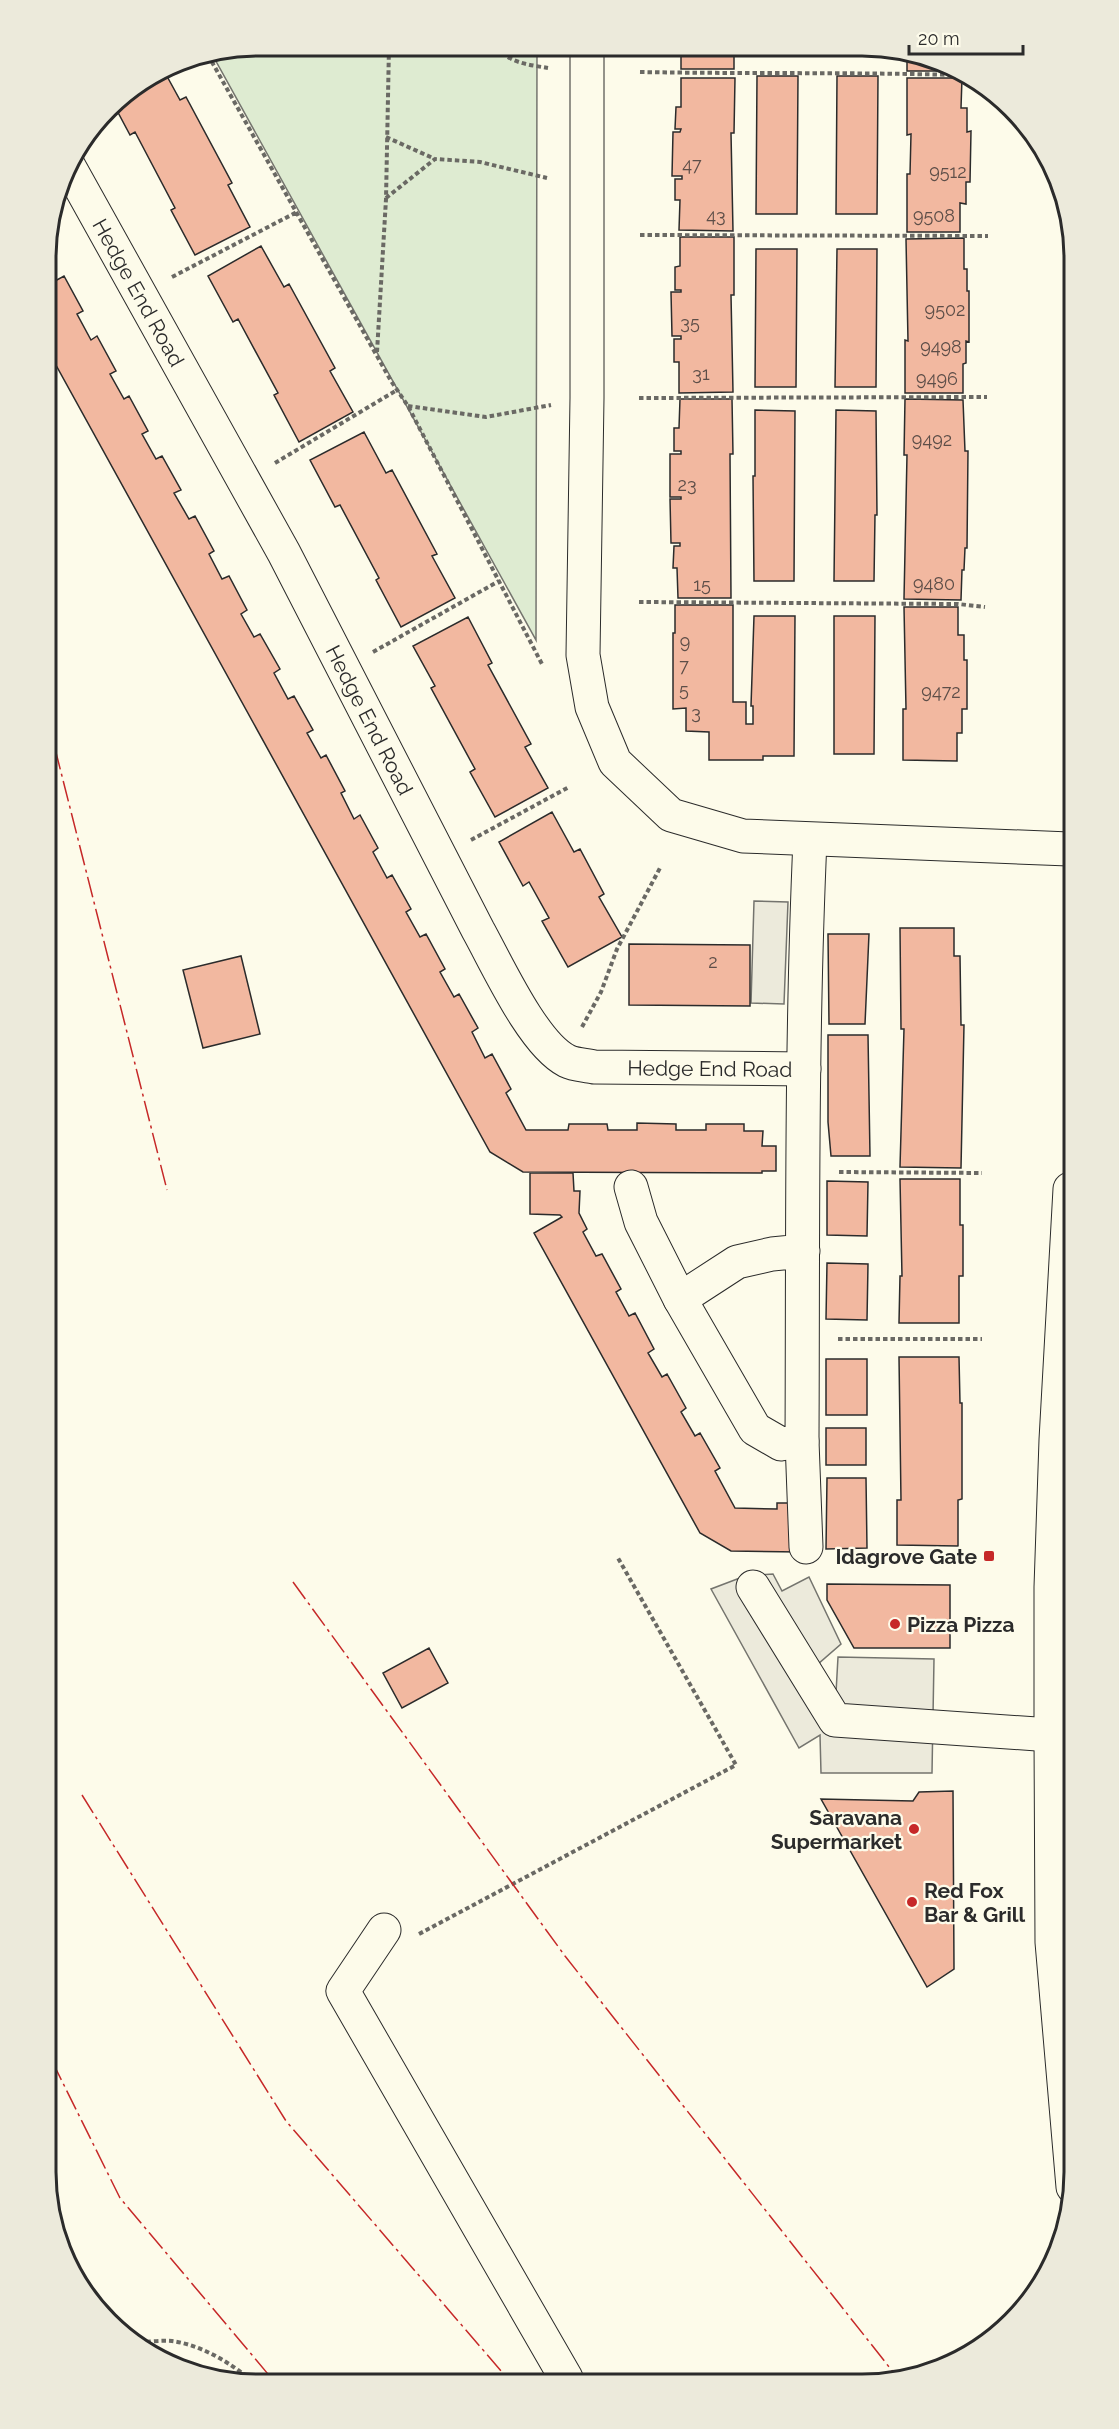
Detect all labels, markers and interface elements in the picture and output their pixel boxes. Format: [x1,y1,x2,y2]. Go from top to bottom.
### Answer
scale bar [909,18,1023,56]
text: 20 m [918,28,960,49]
house number: 47 [682,154,702,175]
house number: 9512 [929,161,967,182]
house number: 43 [706,205,726,226]
house number: 9508 [913,205,955,226]
street label: Hedge End Road [88,214,190,371]
house number: 9502 [925,299,965,320]
house number: 35 [680,312,700,333]
house number: 9498 [920,336,962,357]
house number: 31 [692,363,710,384]
house number: 9496 [916,368,958,389]
house number: 9492 [912,429,952,450]
house number: 23 [678,474,697,495]
house number: 9480 [913,573,955,594]
house number: 15 [693,574,711,595]
house number: 9 [680,631,690,652]
street label: Hedge End Road [321,641,419,799]
house number: 7 [679,655,689,676]
house number: 5 [679,679,689,700]
house number: 9472 [921,681,961,702]
house number: 3 [691,702,701,723]
house number: 2 [708,951,718,972]
street label: Hedge End Road [627,1055,793,1081]
place label: Idagrove Gate [835,1544,977,1569]
marker: Idagrove Gate [982,1549,996,1563]
place label: Pizza Pizza [907,1612,1014,1637]
marker: Pizza Pizza [888,1617,902,1631]
place label: Saravana Supermarket [771,1805,902,1854]
marker: Saravana Supermarket [907,1822,921,1836]
place label: Red Fox Bar & Grill [924,1878,1025,1927]
marker: Red Fox Bar & Grill [905,1895,919,1909]

